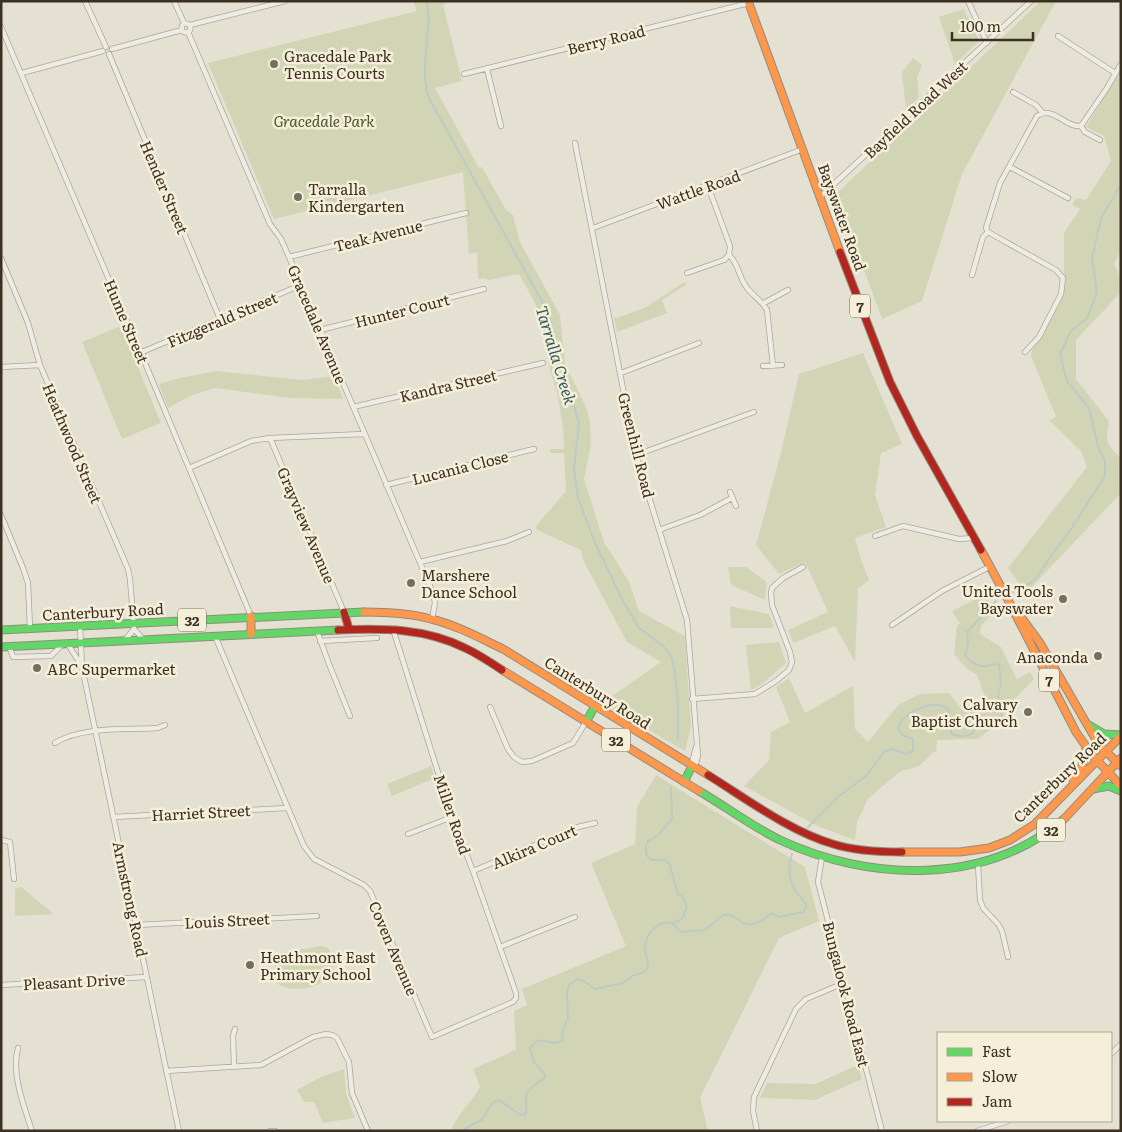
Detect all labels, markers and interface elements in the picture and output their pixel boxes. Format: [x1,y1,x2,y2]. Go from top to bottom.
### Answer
scale bar [952,10,1033,42]
text: 100 m [960,14,1001,37]
street label: Berry Road [565,18,647,60]
place label: Gracedale Park Tennis Courts [284,44,392,84]
street label: Bayfield Road West [858,55,972,163]
marker: Gracedale Park Tennis Courts [268,58,280,70]
park label: Gracedale Park [273,109,375,132]
street label: Hender Street [135,137,195,237]
street label: Bayswater Road [813,160,873,274]
street label: Wattle Road [653,163,743,215]
place label: Tarralla Kindergarten [308,177,405,217]
marker: Tarralla Kindergarten [292,191,304,203]
street label: Teak Avenue [331,213,425,257]
street label: Gracedale Avenue [283,261,354,387]
street label: Hume Street [99,275,155,367]
street label: Fitzgerald Street [163,285,281,353]
street label: Hunter Court [352,287,452,333]
road number: 7 [850,294,870,318]
water label: Tarralla Creek [531,303,583,408]
street label: Kandra Street [397,363,499,407]
street label: Heathwood Street [37,379,109,507]
street label: Greenhill Road [613,390,661,500]
street label: Lucania Close [409,444,511,490]
street label: Grayview Avenue [272,463,342,587]
place label: Marshere Dance School [421,563,517,603]
marker: Marshere Dance School [405,577,417,589]
place label: United Tools Bayswater [962,579,1053,619]
marker: United Tools Bayswater [1057,593,1069,605]
street label: Canterbury Road [42,596,164,626]
road number: 32 [178,608,206,632]
place label: Anaconda [1016,645,1089,668]
street label: Canterbury Road [540,650,656,734]
marker: Anaconda [1092,650,1104,662]
place label: ABC Supermarket [47,657,176,680]
marker: ABC Supermarket [31,662,43,674]
road number: 7 [1039,668,1059,692]
place label: Calvary Baptist Church [911,692,1018,732]
marker: Calvary Baptist Church [1022,706,1034,718]
street label: Canterbury Road [1007,726,1111,828]
road number: 32 [602,728,630,752]
street label: Miller Road [428,771,478,857]
street label: Harriet Street [151,798,251,826]
street label: Alkira Court [488,818,580,874]
road number: 32 [1037,818,1065,842]
street label: Armstrong Road [107,839,155,959]
street label: Coven Avenue [364,897,424,999]
street label: Louis Street [184,906,270,934]
street label: Bungalook Road East [818,919,876,1069]
place label: Heathmont East Primary School [260,945,376,985]
marker: Heathmont East Primary School [244,959,256,971]
street label: Pleasant Drive [22,967,126,995]
legend [937,1032,1112,1122]
text: Fast [982,1039,1011,1062]
text: Slow [982,1064,1017,1087]
text: Jam [982,1089,1013,1112]

